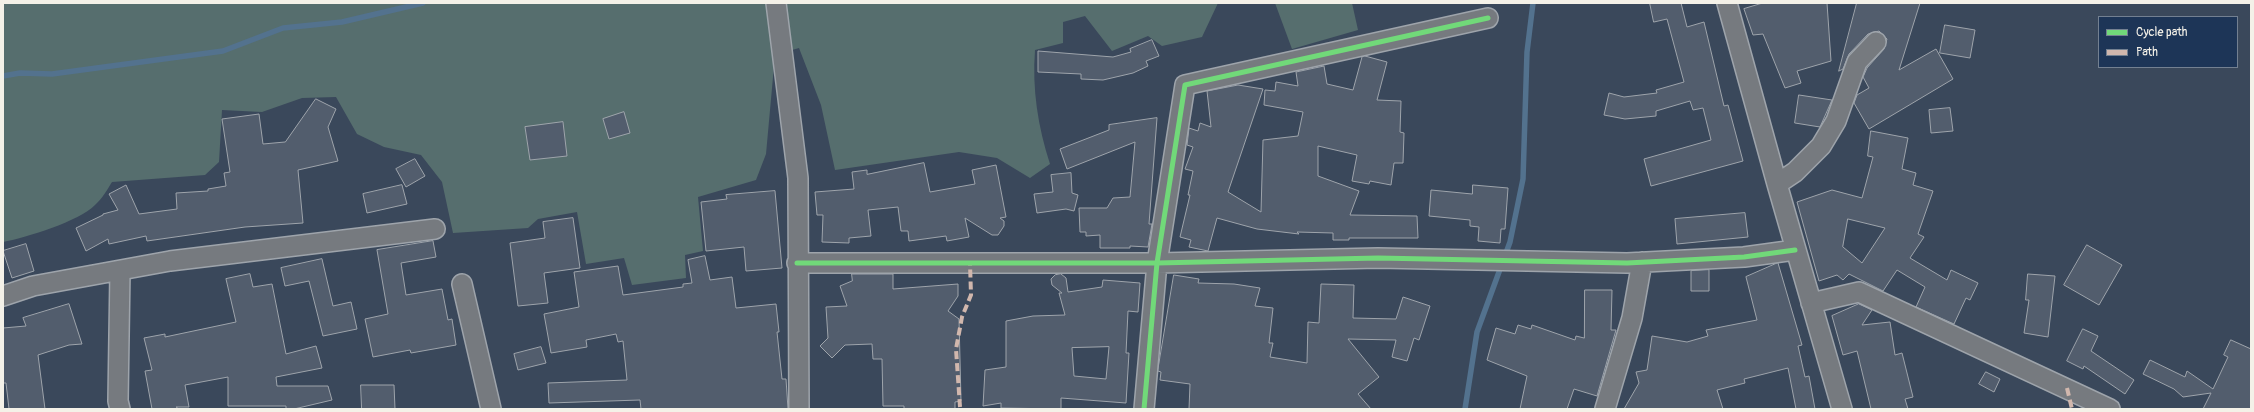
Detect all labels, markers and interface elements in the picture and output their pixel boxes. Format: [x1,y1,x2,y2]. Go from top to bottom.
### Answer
legend [2098,16,2238,68]
text: Cycle path [2136,25,2187,40]
text: Path [2136,45,2158,60]

